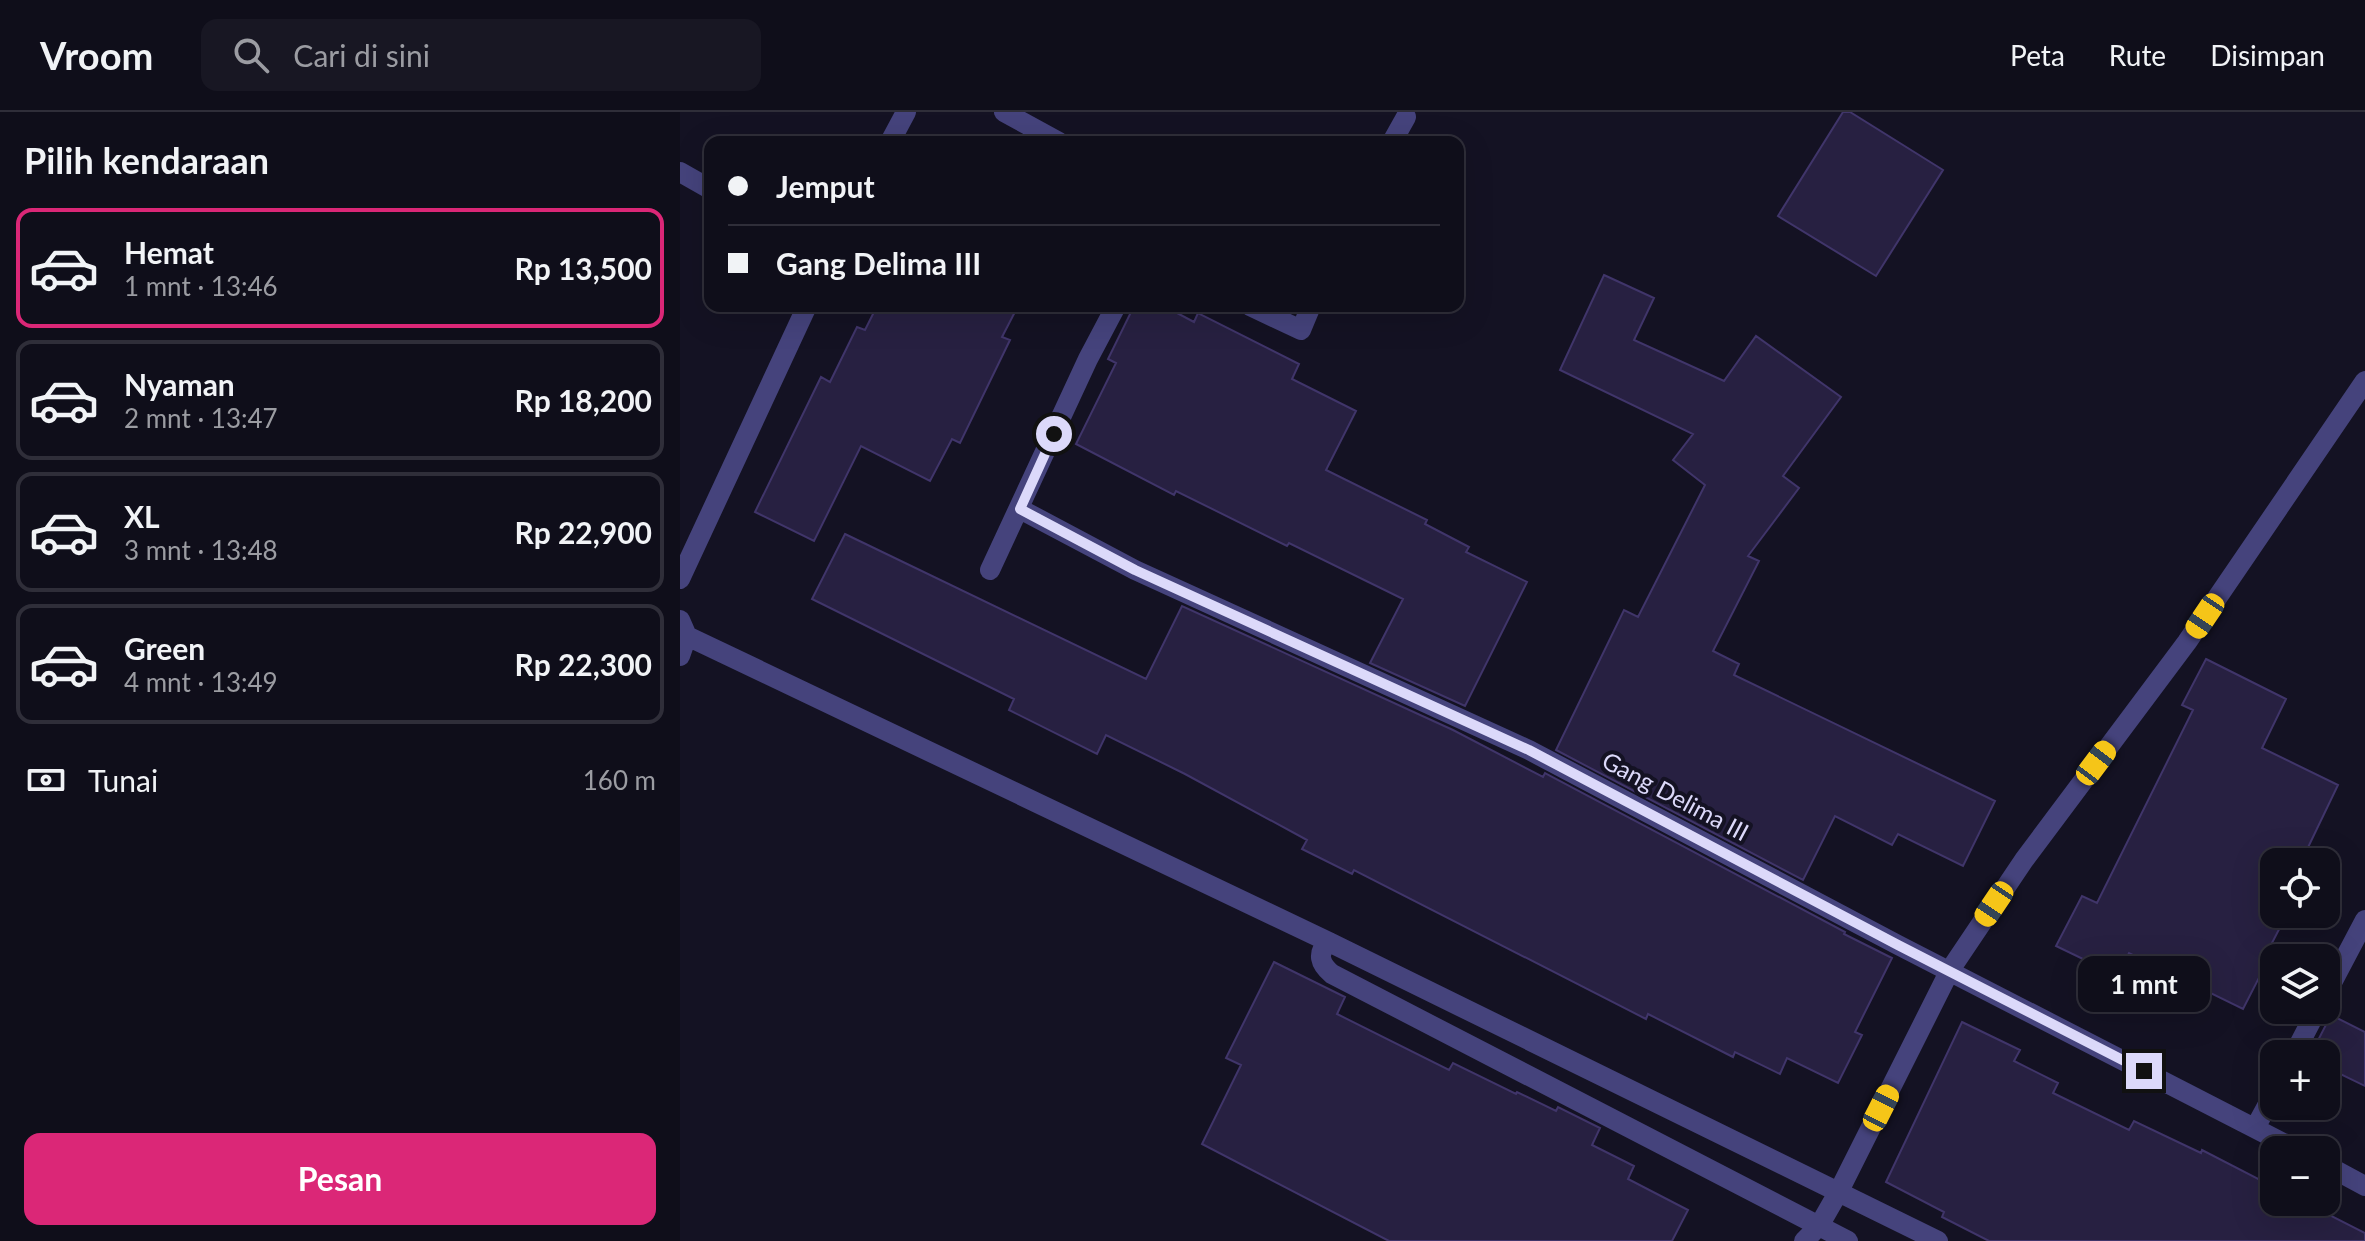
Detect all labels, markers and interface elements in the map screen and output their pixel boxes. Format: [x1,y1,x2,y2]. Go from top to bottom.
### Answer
search box [201,19,761,91]
text: Vroom [40,32,153,78]
icon: search [229,33,273,77]
text: Cari di sini [293,37,430,73]
text: Peta [2010,38,2065,72]
text: Rute [2109,38,2166,72]
text: Disimpan [2210,38,2325,72]
text: Pilih kendaraan [24,138,269,182]
text: Jemput [776,168,875,204]
icon: car [28,232,100,304]
text: Hemat [124,234,214,270]
text: Gang Delima III [776,245,981,281]
text: Rp 13,500 [515,250,652,286]
text: 1 mnt · 13:46 [124,270,278,302]
icon: car [28,364,100,436]
text: Nyaman [124,366,235,402]
text: Rp 18,200 [515,382,652,418]
text: 2 mnt · 13:47 [124,402,278,434]
route start [1036,416,1072,452]
icon: car [28,496,100,568]
text: XL [124,498,160,534]
text: Rp 22,900 [515,514,652,550]
text: 3 mnt · 13:48 [124,534,278,566]
car [2182,589,2228,643]
icon: car [28,628,100,700]
text: Green [124,630,205,666]
text: Rp 22,300 [515,646,652,682]
text: 4 mnt · 13:49 [124,666,278,698]
car [2072,737,2120,789]
street label: Gang Delima III [1598,745,1754,846]
icon: cash [24,758,68,802]
text: Tunai [88,762,158,798]
text: 160 m [583,764,656,796]
map controls [2260,848,2340,1216]
button: locate [2260,848,2340,928]
car [1971,877,2017,931]
button: layers [2260,944,2340,1024]
callout: 1 mnt [2078,955,2210,1011]
text: 1 mnt [2110,968,2178,1000]
button: + [2260,1040,2340,1120]
route end [2126,1053,2162,1089]
car [1859,1081,1903,1135]
button: Pesan [24,1133,656,1225]
button: − [2260,1136,2340,1216]

